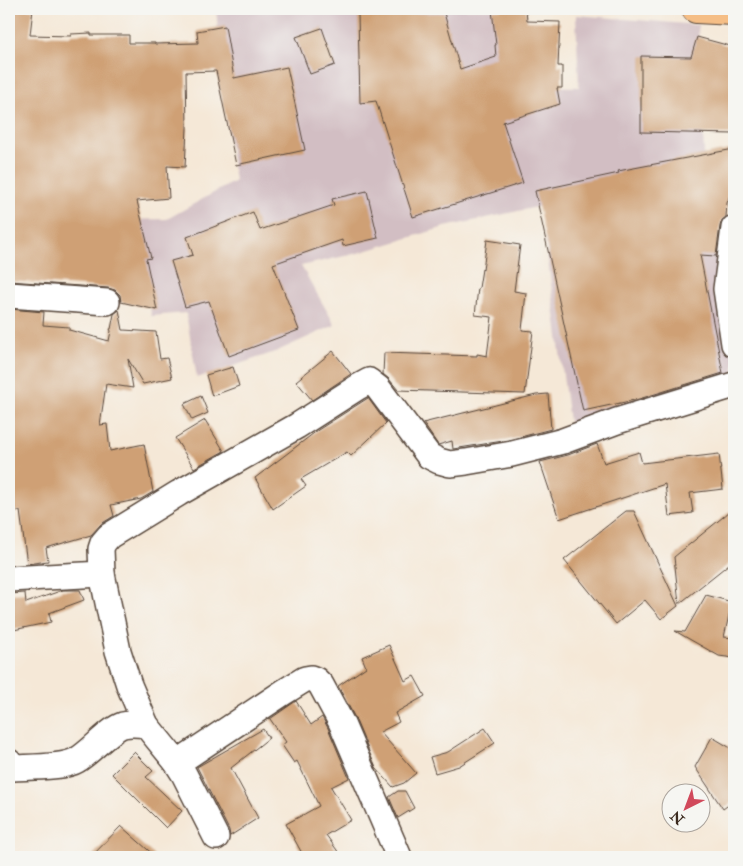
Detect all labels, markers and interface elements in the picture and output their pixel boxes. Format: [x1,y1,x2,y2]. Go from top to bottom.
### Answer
north arrow [660,784,710,834]
text: N [667,806,689,828]

